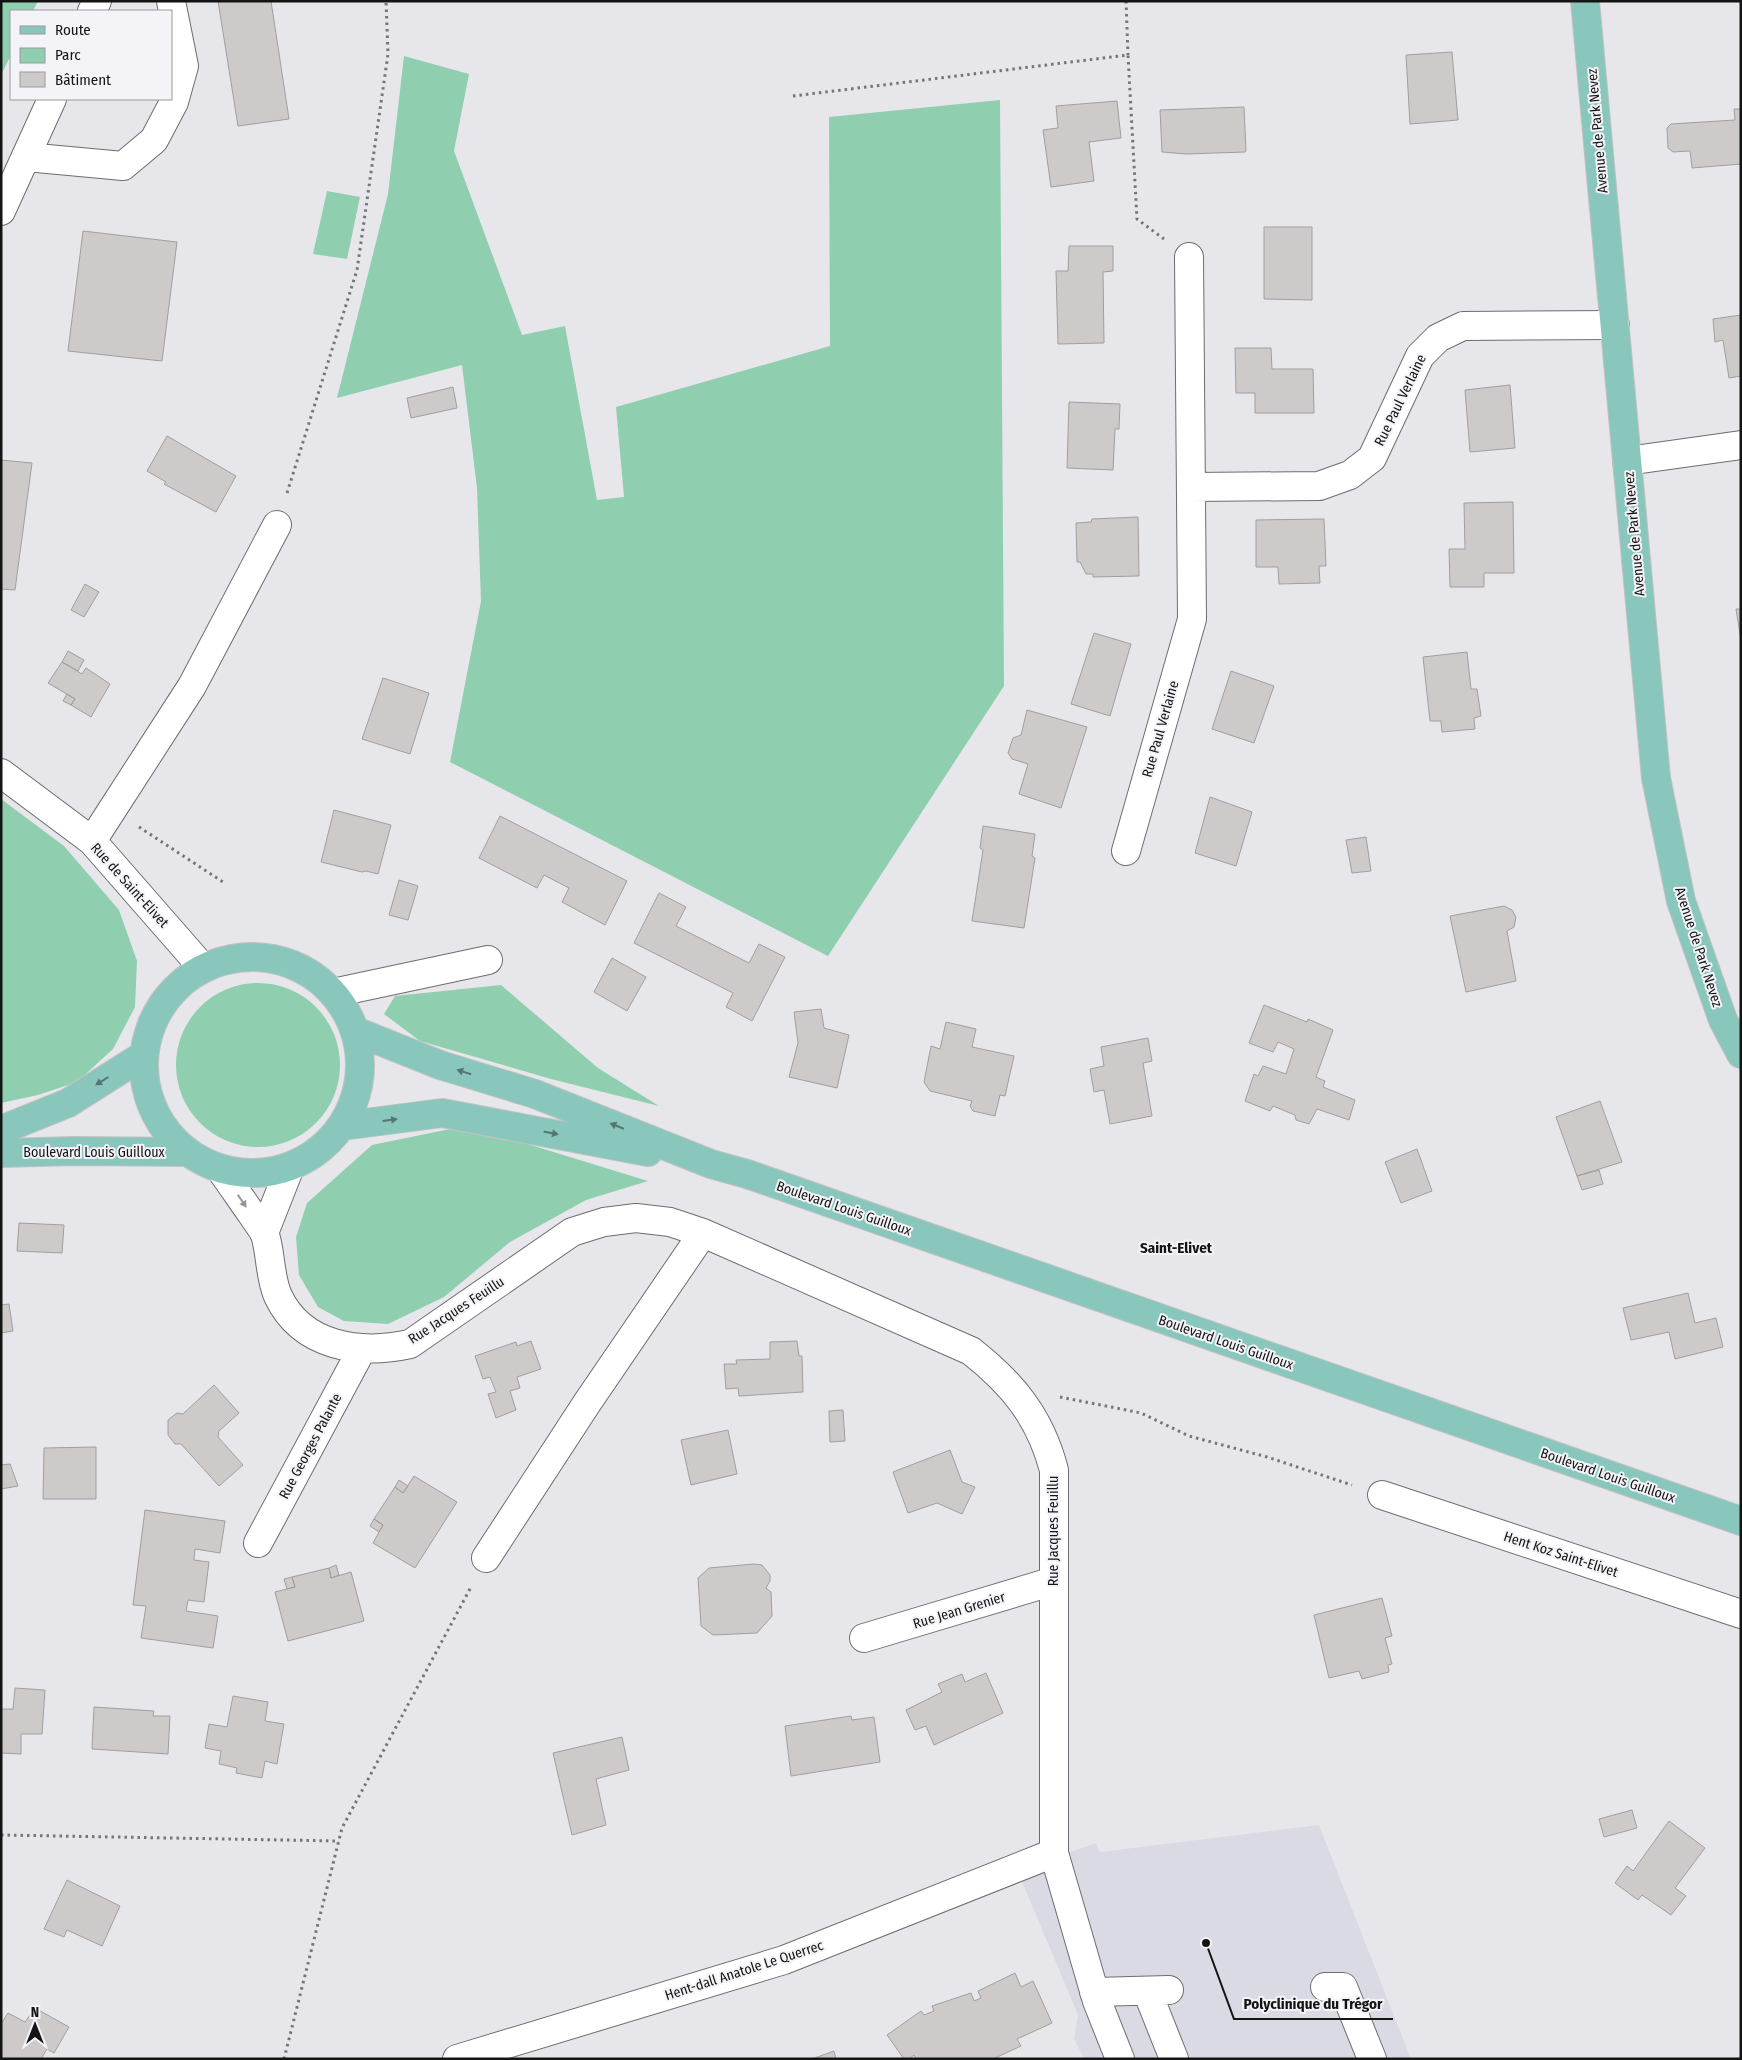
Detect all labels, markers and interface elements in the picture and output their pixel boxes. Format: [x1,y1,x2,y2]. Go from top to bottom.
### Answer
legend [10,10,172,100]
text: Route [55,21,91,39]
text: Parc [55,46,81,64]
street label: Avenue de Park Nevez [1584,67,1611,194]
text: Bâtiment [55,71,111,89]
street label: Rue Paul Verlaine [1371,352,1430,449]
street label: Avenue de Park Nevez [1621,470,1648,597]
street label: Rue Paul Verlaine [1139,679,1182,779]
street label: Rue de Saint-Elivet [87,839,172,932]
street label: Avenue de Park Nevez [1671,885,1726,1010]
one-way arrow [456,1068,471,1076]
one-way arrow [96,1077,109,1086]
one-way arrow [383,1116,399,1124]
one-way arrow [610,1122,624,1130]
one-way arrow [543,1130,559,1138]
street label: Boulevard Louis Guilloux [23,1144,166,1161]
street label: Boulevard Louis Guilloux [774,1177,914,1240]
one-way arrow [237,1194,247,1208]
district label: Saint-Elivet [1140,1239,1213,1257]
street label: Rue Jacques Feuillu [405,1273,507,1348]
street label: Boulevard Louis Guilloux [1156,1311,1296,1374]
street label: Rue Georges Palante [275,1390,345,1502]
street label: Boulevard Louis Guilloux [1538,1444,1678,1507]
street label: Rue Jacques Feuillu [1045,1476,1062,1586]
street label: Hent Koz Saint-Elivet [1502,1528,1621,1581]
street label: Rue Jean Grenier [911,1588,1007,1633]
street label: Hent-dall Anatole Le Querrec [663,1937,825,2004]
callout: Polyclinique du Trégor [1234,1989,1393,2019]
text: Polyclinique du Trégor [1244,1995,1383,2013]
north arrow [10,2000,60,2050]
text: N [31,2004,39,2021]

